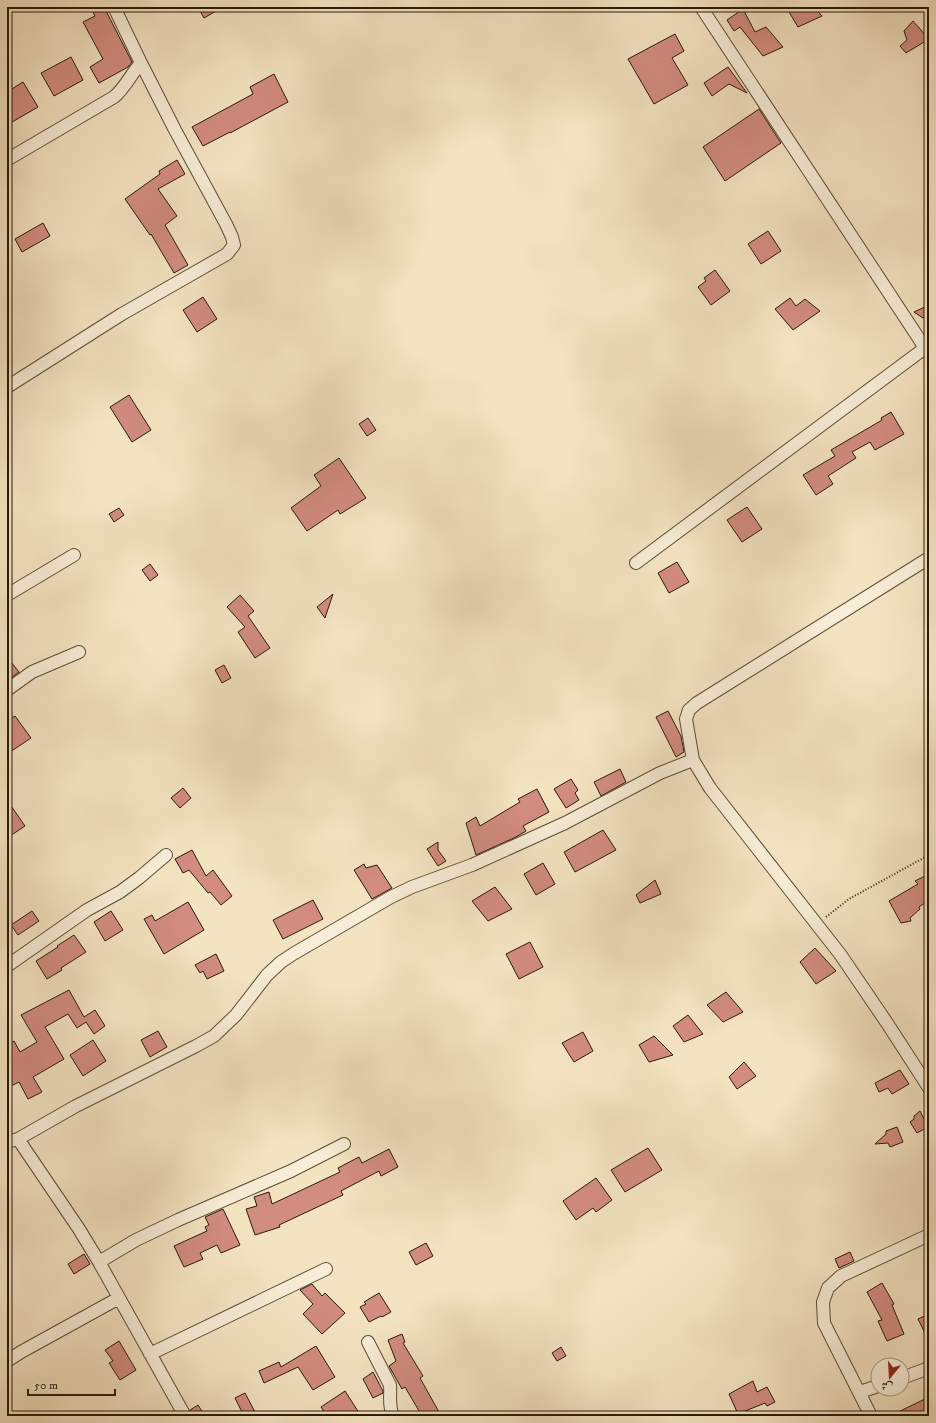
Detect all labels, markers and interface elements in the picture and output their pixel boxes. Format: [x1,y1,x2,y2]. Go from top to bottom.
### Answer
north arrow [870,1357,910,1397]
scale bar [28,1371,115,1397]
text: ش [880,1377,895,1394]
text: 50 m [34,1378,58,1393]

